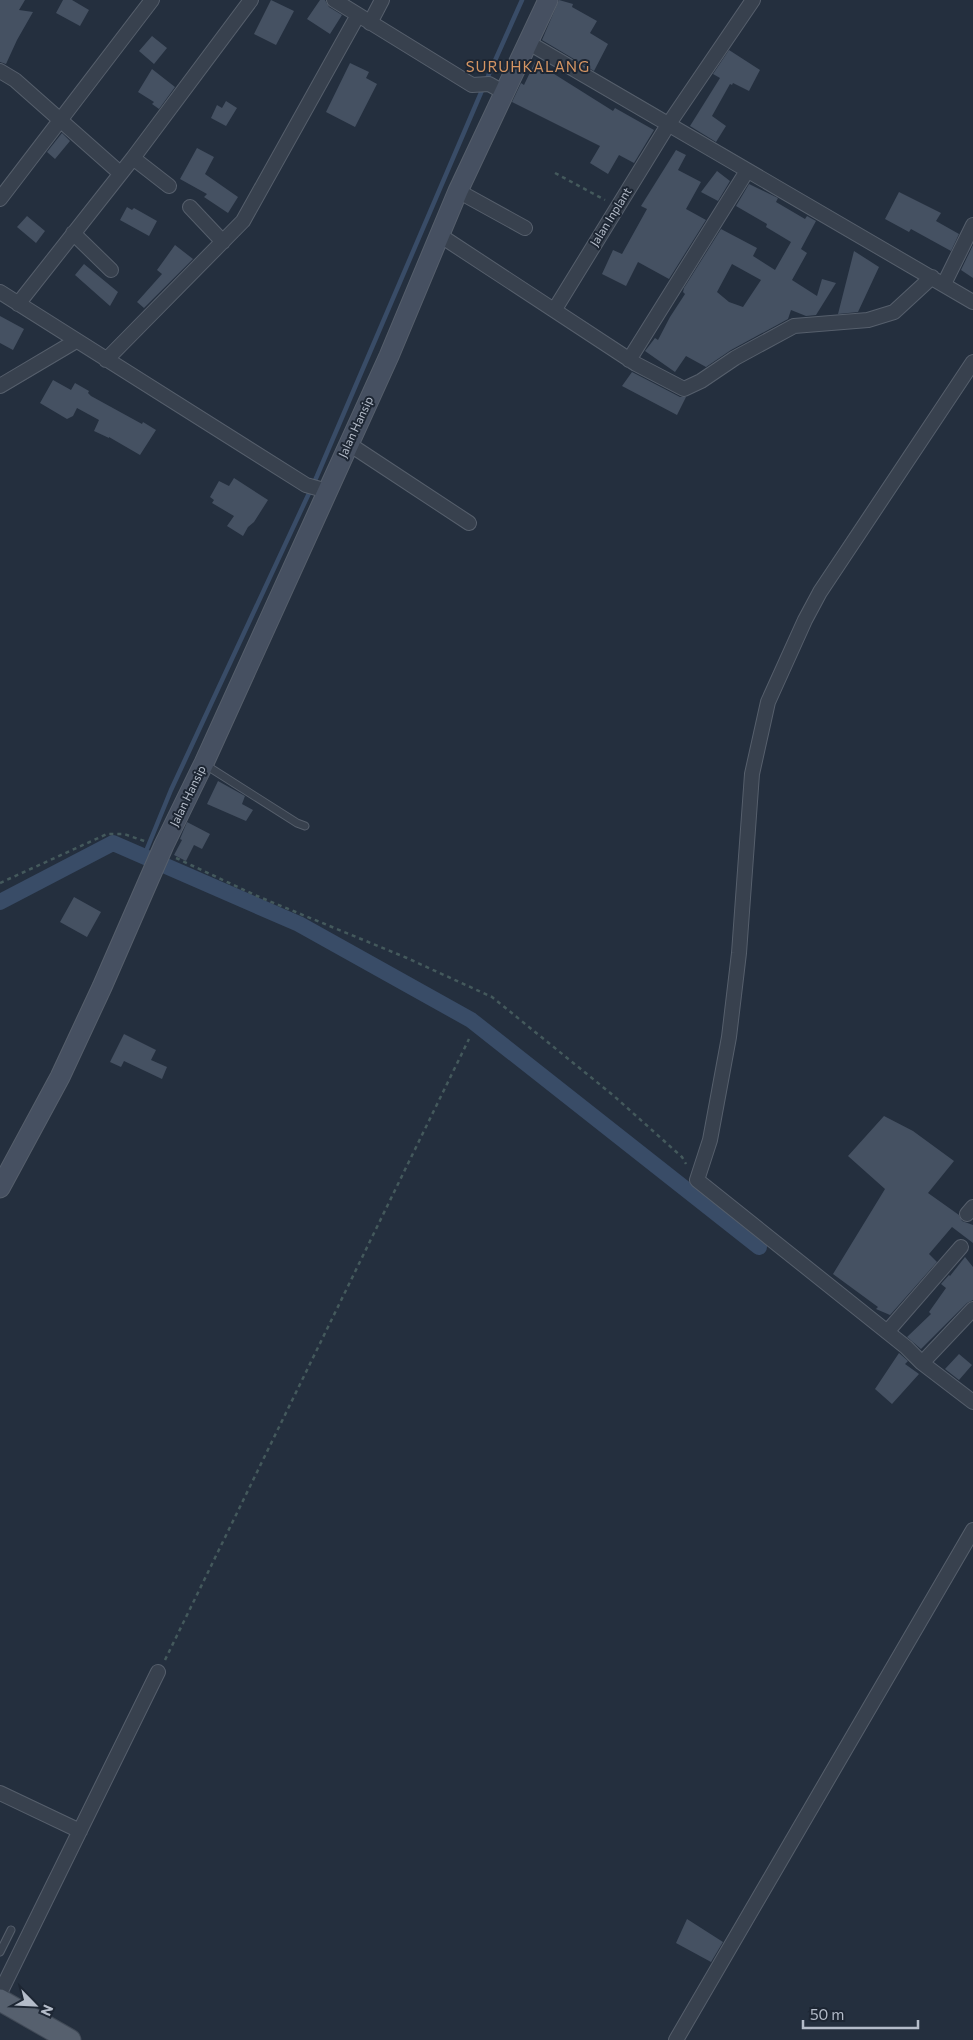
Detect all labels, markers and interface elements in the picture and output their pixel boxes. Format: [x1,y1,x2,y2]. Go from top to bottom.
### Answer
district label: SURUHKALANG [466,57,590,75]
street label: Jalan Inplant [587,184,635,249]
street label: Jalan Hansip [335,394,376,460]
street label: Jalan Hansip [166,763,209,829]
north arrow [10,1980,60,2030]
scale bar [803,1998,918,2030]
text: N [37,2002,57,2019]
text: 50 m [810,2005,844,2023]

